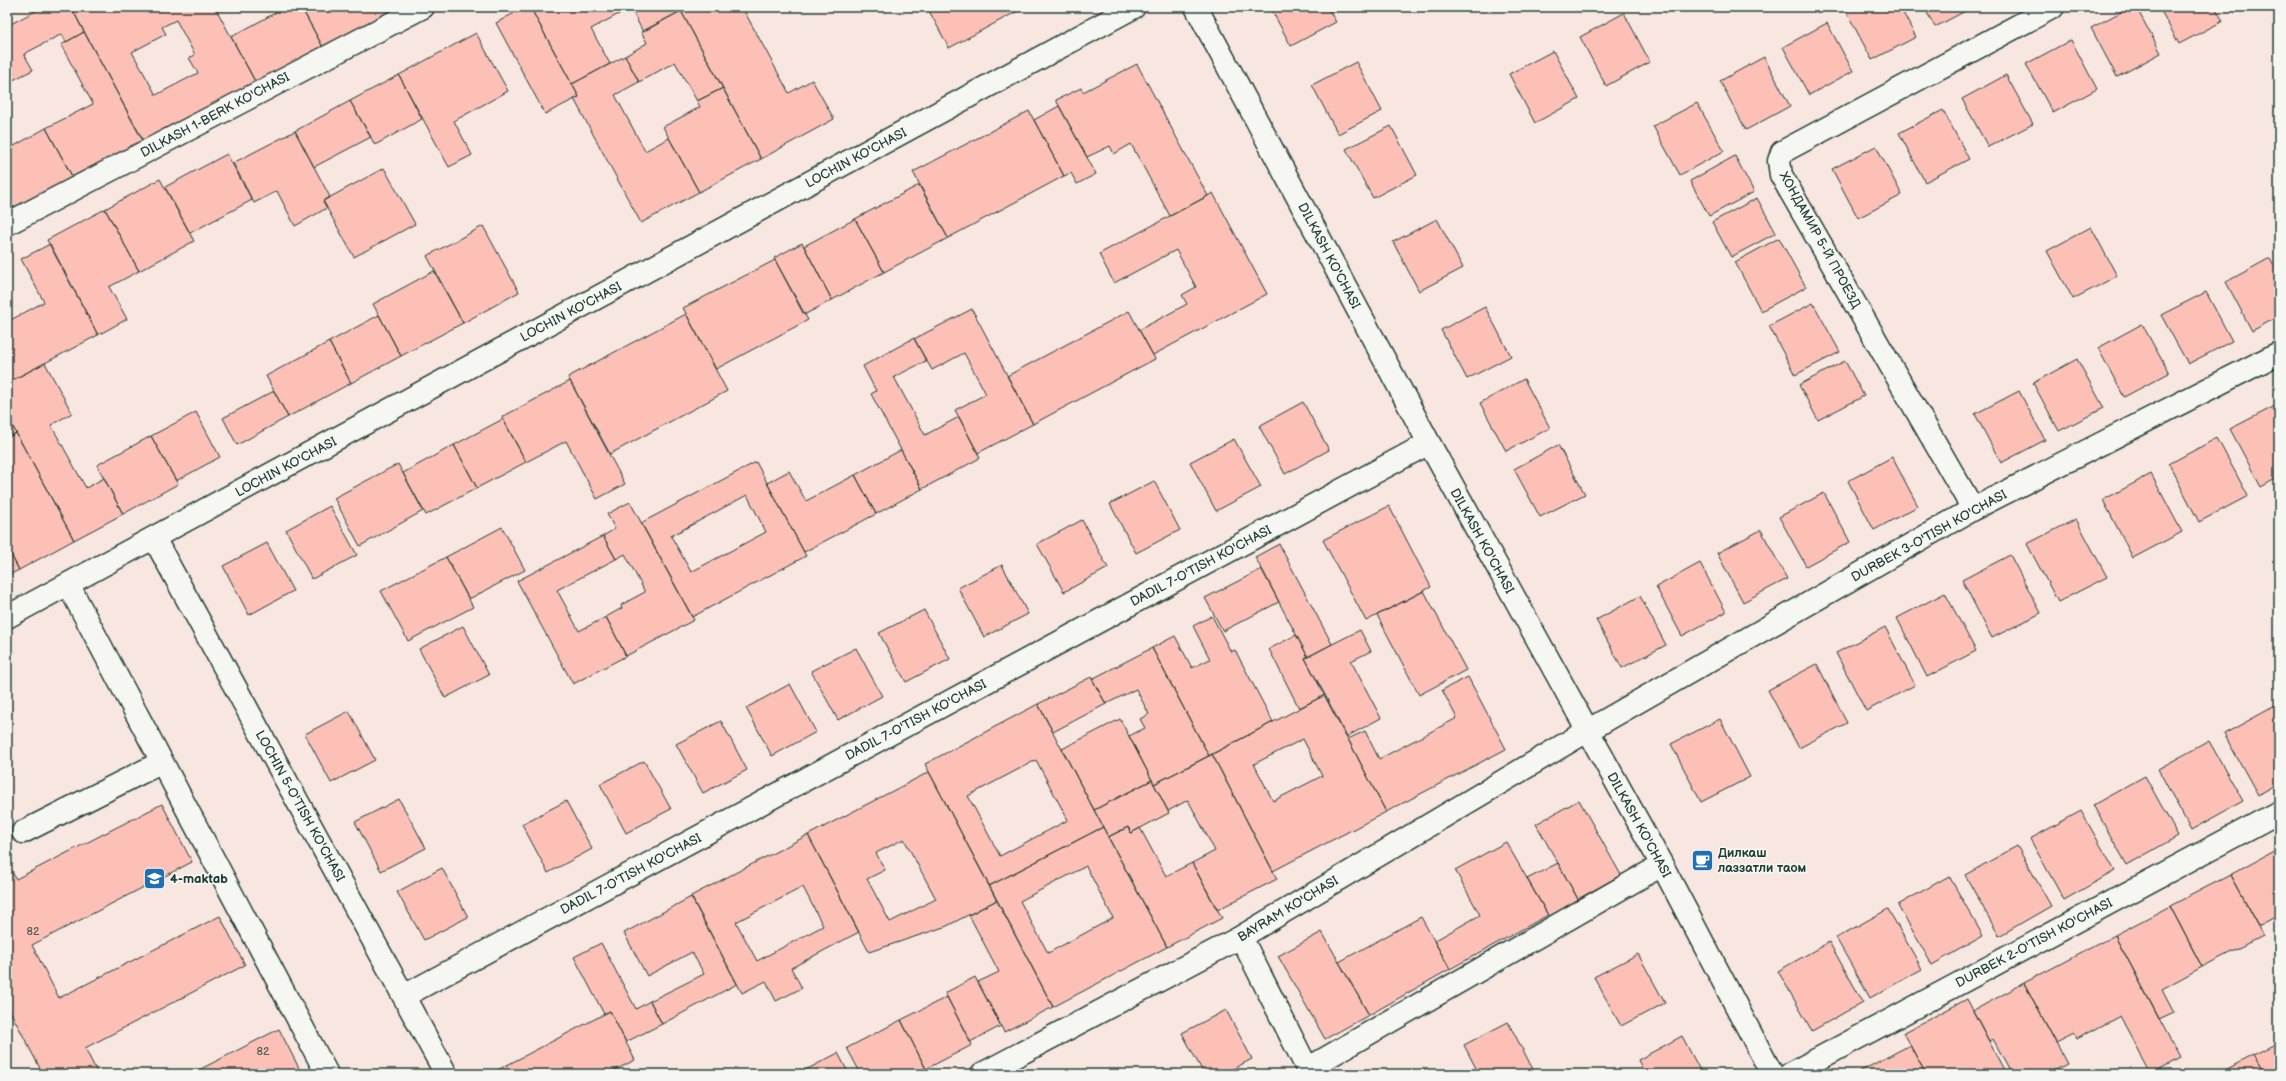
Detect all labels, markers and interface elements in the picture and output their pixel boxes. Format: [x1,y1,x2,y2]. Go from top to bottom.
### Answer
street label: DILKASH 1-BERK KO'CHASI [138,69,292,161]
street label: LOCHIN KO'CHASI [803,125,909,191]
street label: ХОНДАМИР 5-Й ПРОЕЗД [1776,169,1864,311]
street label: DILKASH KO'CHASI [1294,200,1364,312]
street label: LOCHIN KO'CHASI [518,279,624,345]
street label: LOCHIN KO'CHASI [233,434,339,500]
street label: DILKASH KO'CHASI [1446,486,1518,596]
street label: DURBEK 3-O'TISH KO'CHASI [1848,486,2010,586]
street label: DADIL 7-O'TISH KO'CHASI [1128,522,1274,610]
street label: DADIL 7-O'TISH KO'CHASI [843,676,989,764]
street label: LOCHIN 5-O'TISH KO'CHASI [252,728,348,884]
street label: DILKASH KO'CHASI [1603,770,1675,880]
street label: DADIL 7-O'TISH KO'CHASI [558,830,704,918]
place label: Дилкаш лаззатли таом [1717,845,1807,876]
cafe icon: Дилкаш лаззатли таом [1689,847,1715,873]
school or university icon: 4-maktab [142,866,168,892]
place label: 4-maktab [170,871,228,887]
street label: BAYRAM KO'CHASI [1235,873,1341,945]
street label: DURBEK 2-O'TISH KO'CHASI [1953,895,2115,991]
house number: 82 [27,925,40,938]
house number: 82 [257,1045,270,1058]

